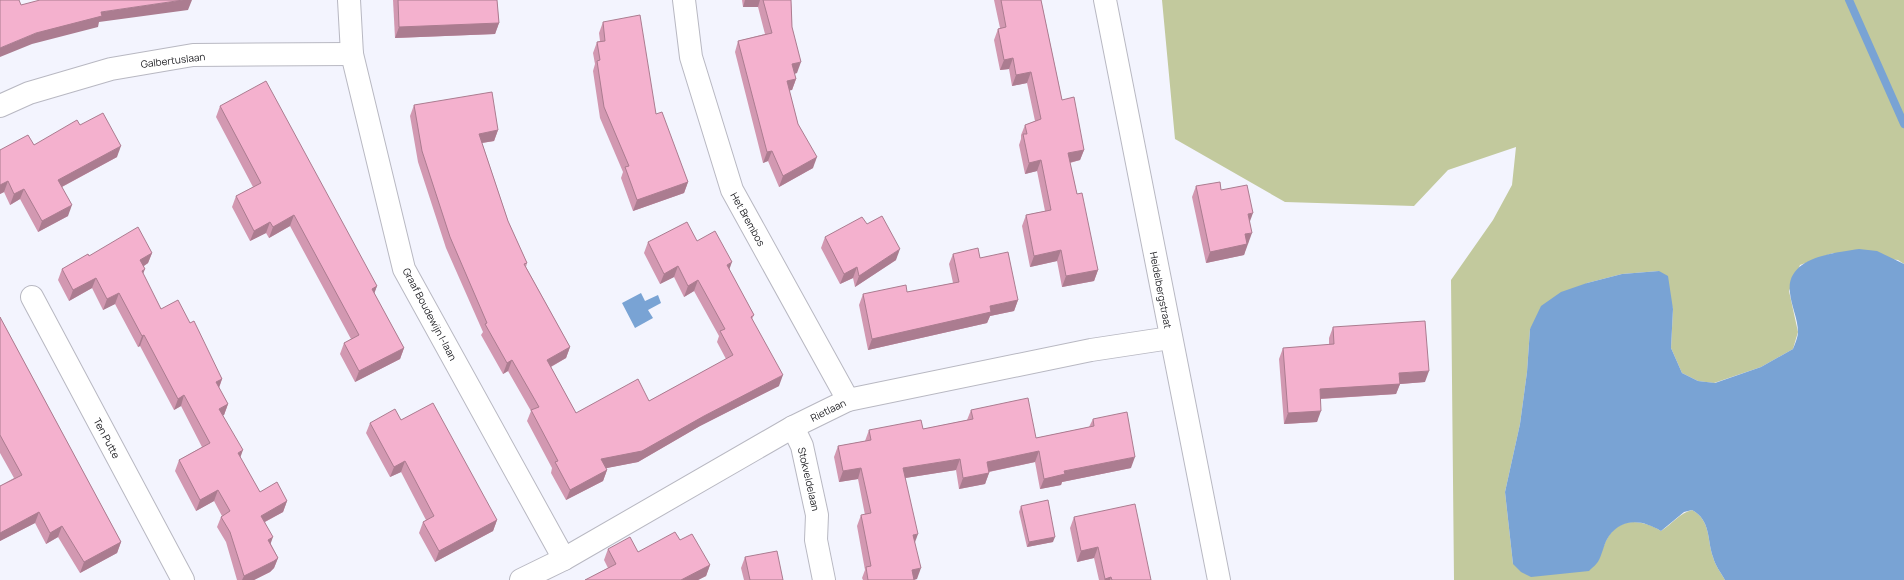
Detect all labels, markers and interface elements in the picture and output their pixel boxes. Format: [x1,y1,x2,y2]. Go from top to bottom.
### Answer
street label: Galbertuslaan [140,49,206,71]
street label: Het Brembos [727,190,769,248]
street label: Heidelbergstraat [1147,250,1175,330]
street label: Graaf Boudewijn I-laan [400,265,460,363]
street label: Rietlaan [808,395,848,425]
street label: Ten Putte [90,415,124,461]
street label: Stokveldelaan [795,446,823,512]

